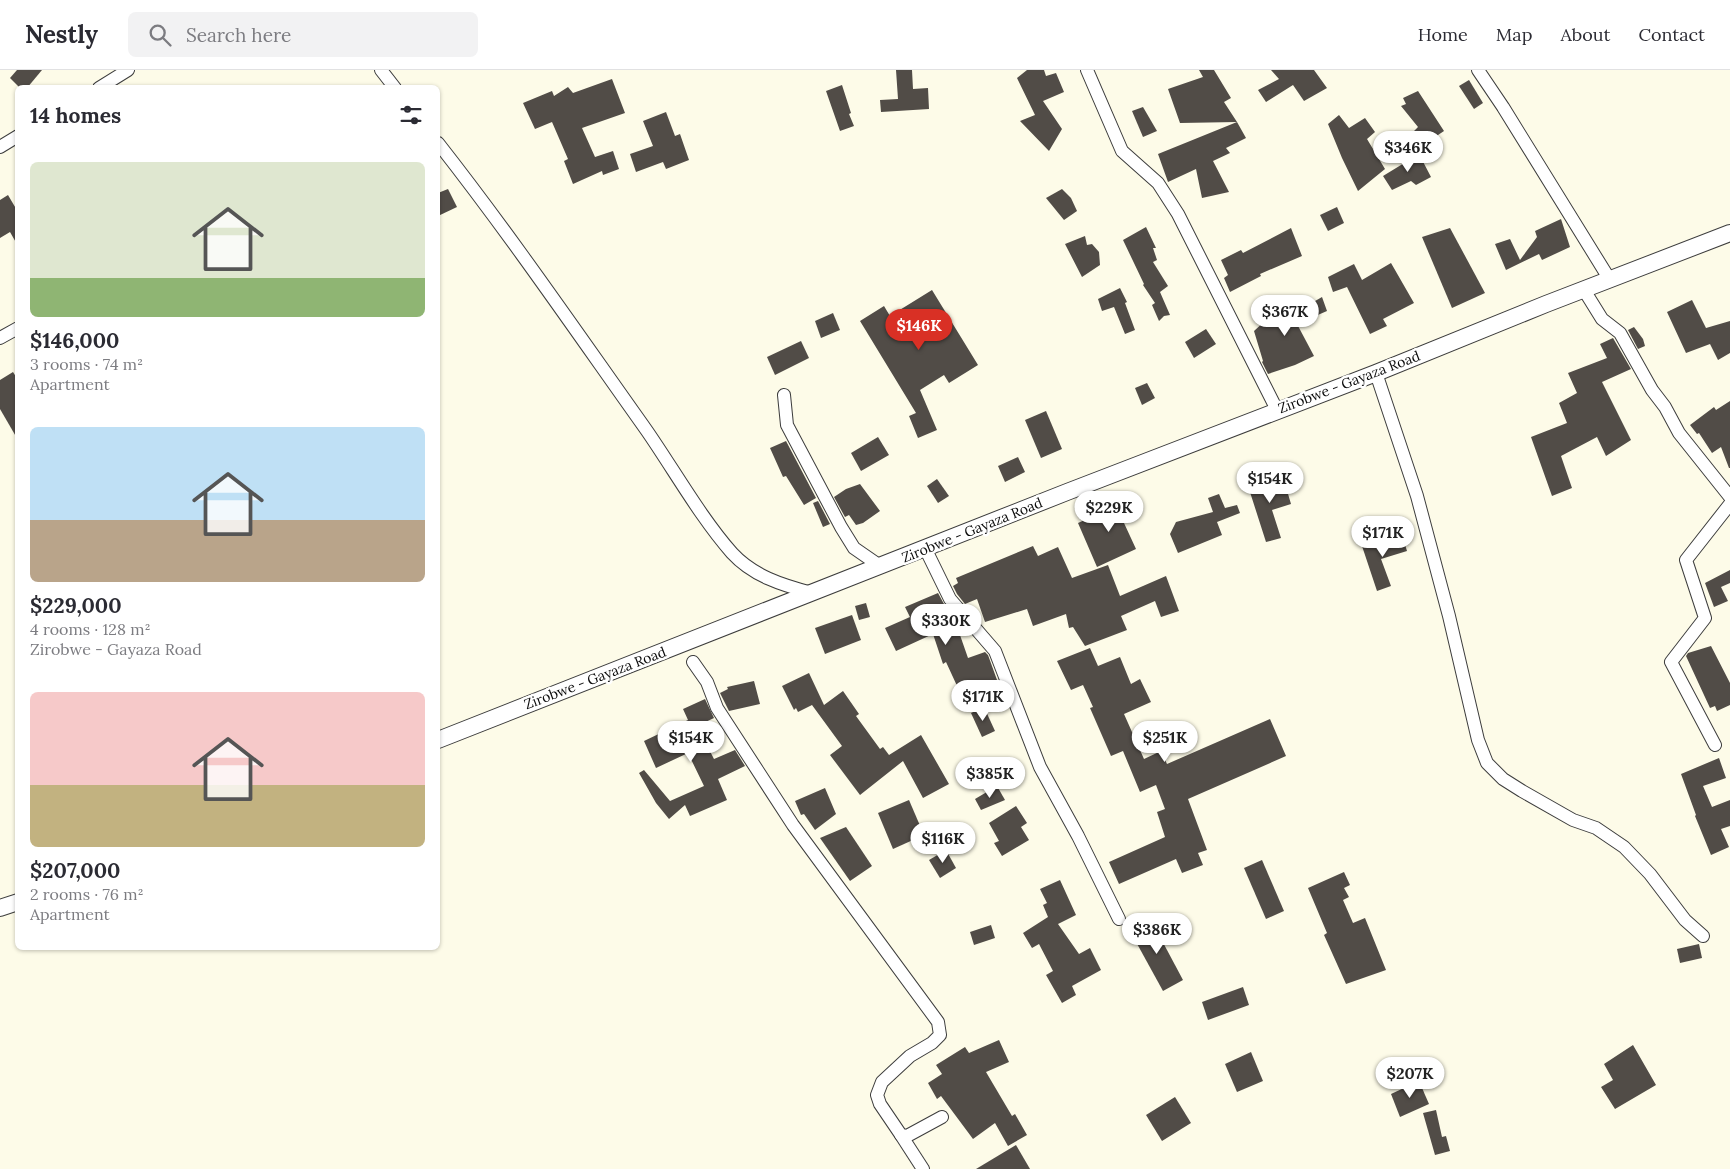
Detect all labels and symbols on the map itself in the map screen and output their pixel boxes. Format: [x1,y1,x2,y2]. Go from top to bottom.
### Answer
pin: $346K [1373,131,1443,173]
pin: $367K [1250,294,1320,337]
pin: $146K [884,308,954,351]
street label: Zirobwe - Gayaza Road [1276,347,1422,417]
pin: $154K [1235,462,1305,504]
pin: $229K [1074,490,1144,533]
street label: Zirobwe - Gayaza Road [899,493,1045,567]
pin: $171K [1348,516,1418,558]
pin: $330K [911,604,981,646]
street label: Zirobwe - Gayaza Road [522,643,668,713]
pin: $171K [948,680,1018,722]
pin: $154K [656,720,726,763]
pin: $251K [1130,720,1200,763]
pin: $385K [955,756,1025,799]
pin: $116K [908,822,978,864]
pin: $386K [1122,912,1192,955]
pin: $207K [1375,1056,1445,1099]

